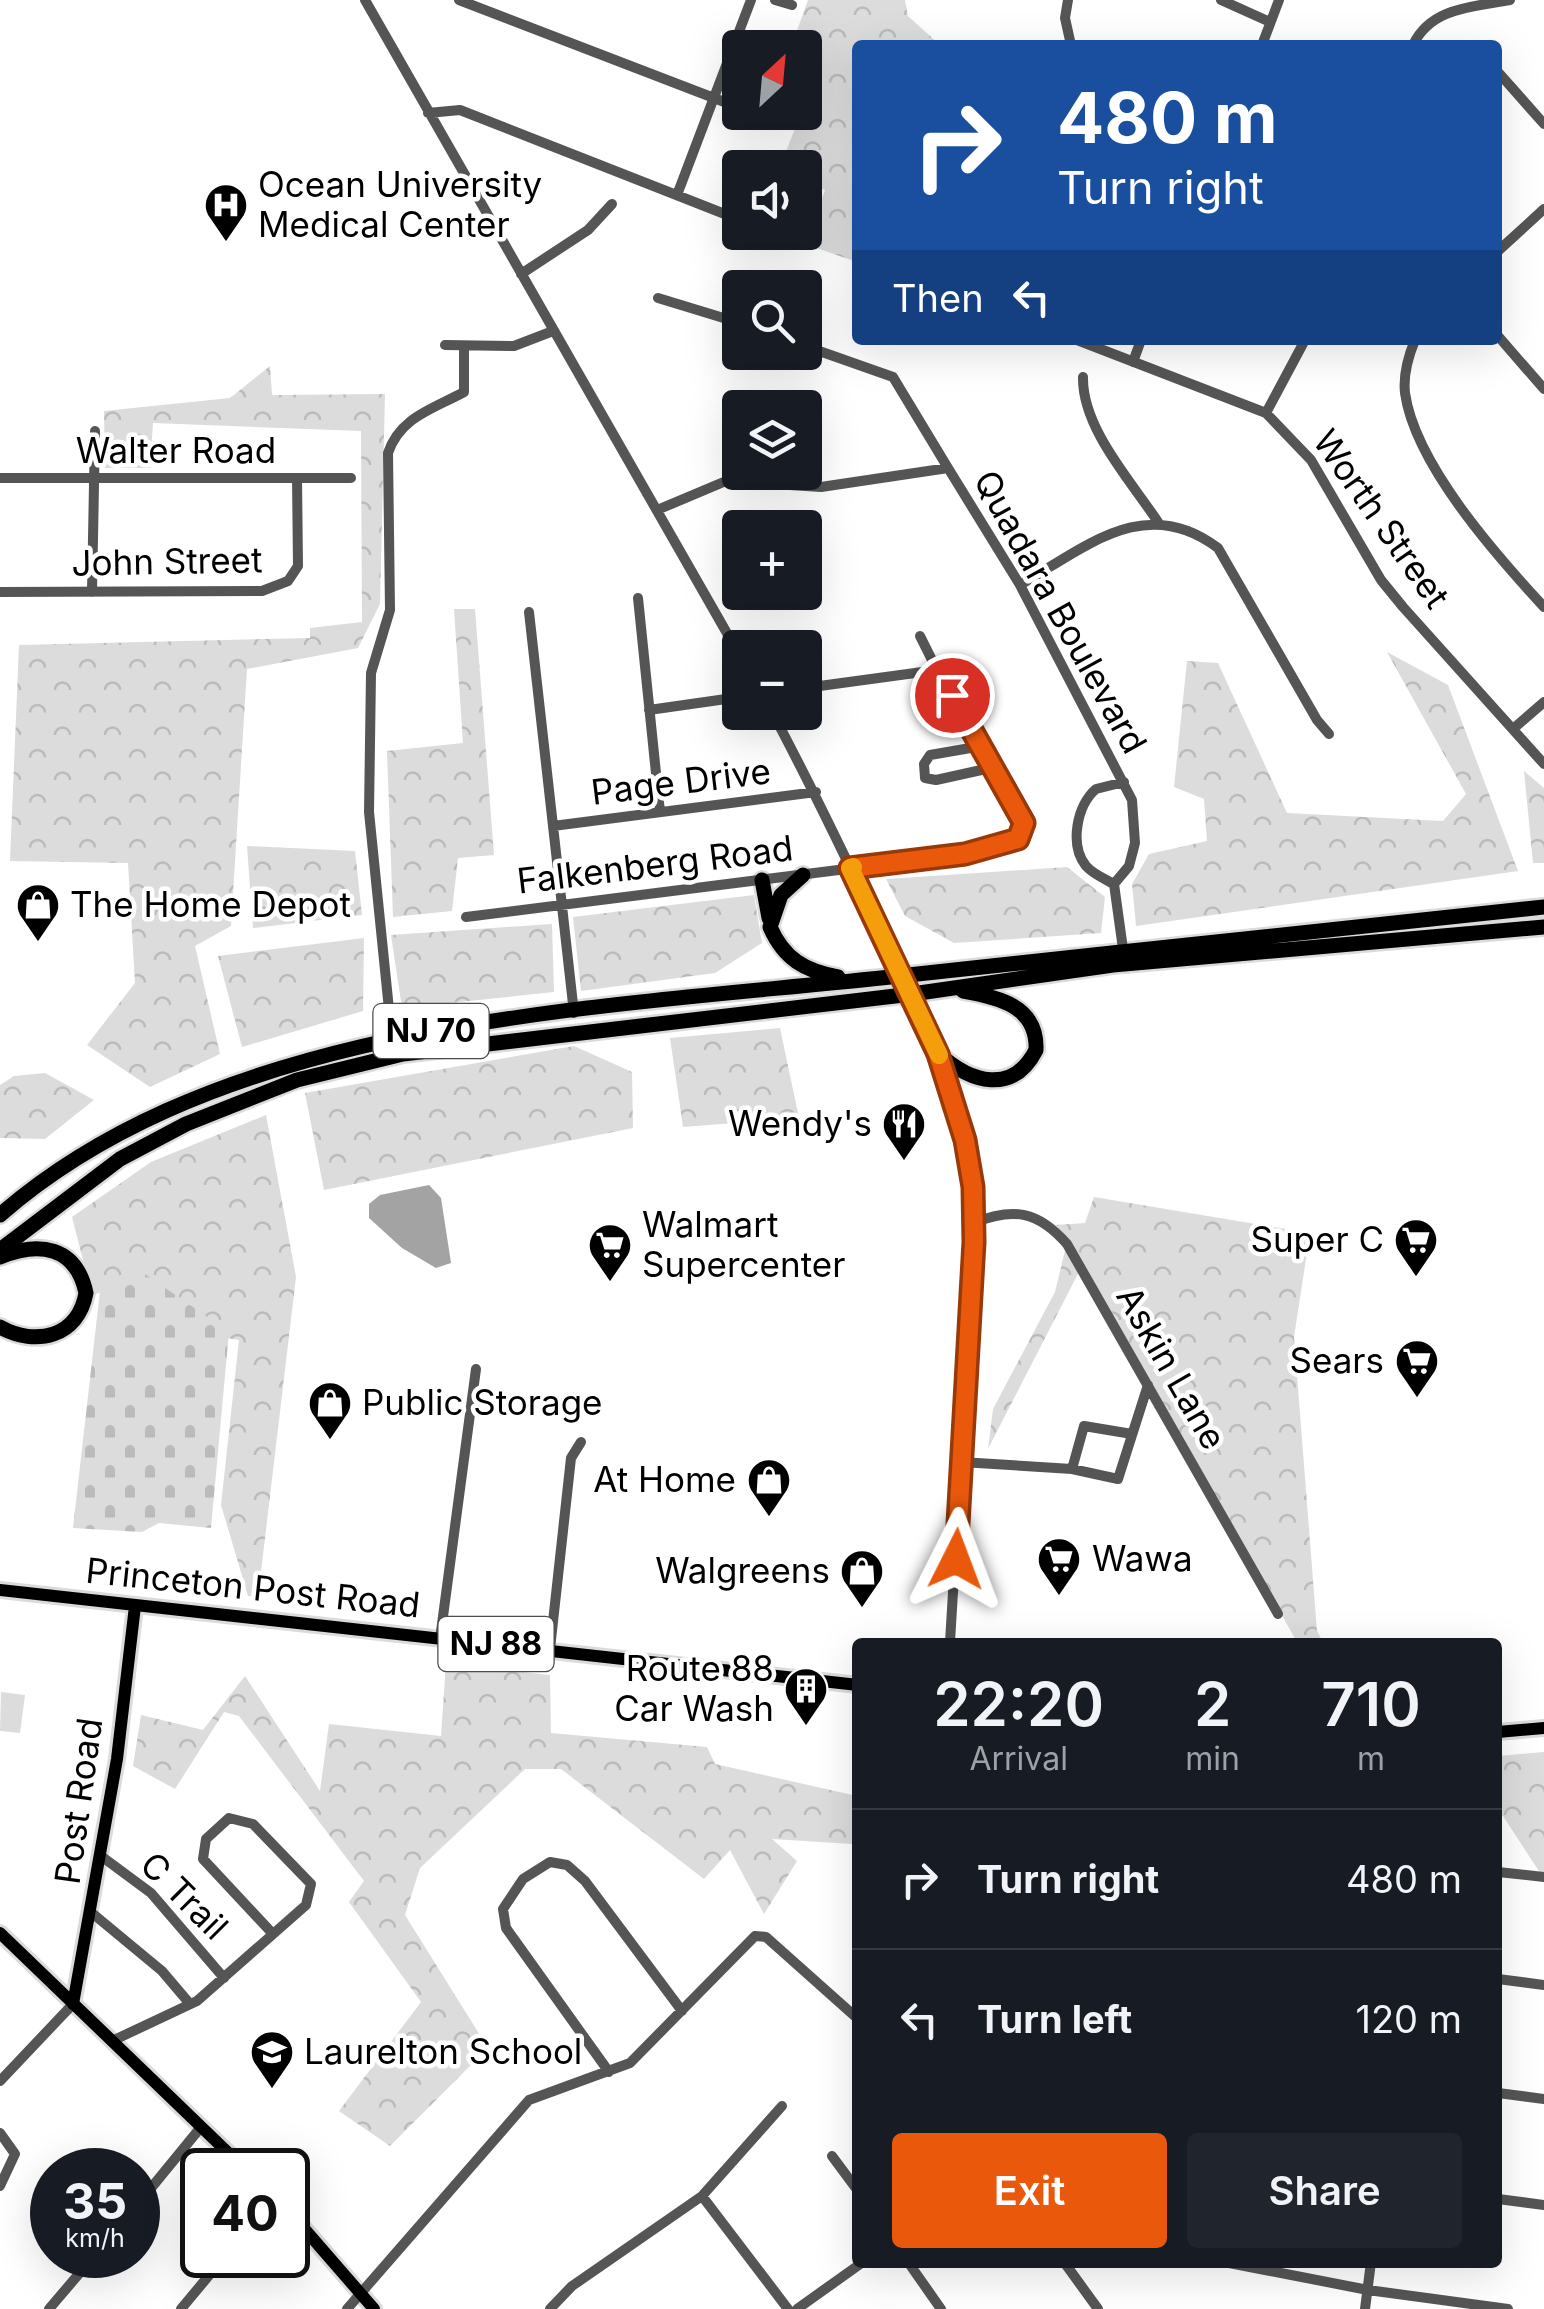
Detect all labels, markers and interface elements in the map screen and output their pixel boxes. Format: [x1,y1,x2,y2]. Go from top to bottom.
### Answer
north arrow [722,30,822,130]
map controls [722,30,822,730]
text: 480 m [1057,75,1278,160]
icon: right [892,80,1022,210]
button: sound [722,150,822,250]
text: Turn right [1057,160,1264,215]
place label: Ocean University Medical Center [258,163,542,245]
hospital icon: Ocean University Medical Center [203,182,249,243]
button: search [722,270,822,370]
icon: left [1004,270,1059,325]
text: Then [892,275,984,321]
button: layers [722,390,822,490]
street label: Worth Street [1305,421,1459,616]
street label: Walter Road [76,429,276,471]
street label: Quadara Boulevard [966,463,1156,760]
button: + [722,510,822,610]
street label: John Street [71,538,263,584]
button: − [722,630,822,730]
pin [910,653,995,738]
icon: arrive [925,668,980,723]
street label: Page Drive [589,749,773,813]
street label: Falkenberg Road [515,826,795,902]
shop icon: The Home Depot [15,882,61,943]
place label: The Home Depot [70,883,351,925]
road number: NJ 70 [374,1004,488,1058]
restaurant icon: Wendy's [881,1101,927,1162]
place label: Wendy's [728,1102,872,1144]
place label: Walmart Supercenter [642,1203,845,1285]
supermarket icon: Super C [1393,1217,1439,1278]
place label: Super C [1250,1218,1384,1260]
supermarket icon: Walmart Supercenter [587,1222,633,1283]
street label: Askin Lane [1108,1278,1235,1457]
supermarket icon: Sears [1394,1338,1440,1399]
place label: Sears [1289,1339,1384,1381]
shop icon: Public Storage [307,1380,353,1441]
place label: Public Storage [362,1381,603,1423]
shop icon: At Home [746,1457,792,1518]
place label: At Home [593,1458,736,1500]
position arrow [904,1507,1008,1611]
supermarket icon: Wawa [1036,1536,1082,1597]
place label: Wawa [1092,1537,1193,1579]
shop icon: Walgreens [839,1548,885,1609]
street label: Princeton Post Road [84,1549,422,1625]
place label: Walgreens [655,1549,830,1591]
road number: NJ 88 [438,1617,554,1671]
place label: Route 88 Car Wash [614,1647,774,1729]
building icon: Route 88 Car Wash [783,1666,829,1727]
text: 22:20 [933,1668,1104,1740]
text: 2 [1194,1668,1231,1740]
text: 710 [1321,1668,1421,1740]
street label: Post Road [46,1715,110,1887]
text: Arrival [969,1739,1068,1778]
text: min [1185,1739,1240,1778]
text: m [1357,1739,1385,1778]
street label: C Trail [132,1843,237,1948]
icon: right [892,1852,947,1907]
text: Turn right [977,1856,1159,1902]
text: 480 m [1346,1856,1462,1902]
icon: left [892,1992,947,2047]
text: Turn left [977,1996,1132,2042]
text: 120 m [1355,1996,1462,2042]
school or university icon: Laurelton School [249,2029,295,2090]
place label: Laurelton School [304,2030,582,2072]
button: Exit [892,2133,1167,2248]
button: Share [1187,2133,1462,2248]
speed limit sign: 40 [180,2148,310,2278]
text: 35 [63,2171,127,2231]
text: km/h [65,2223,125,2253]

